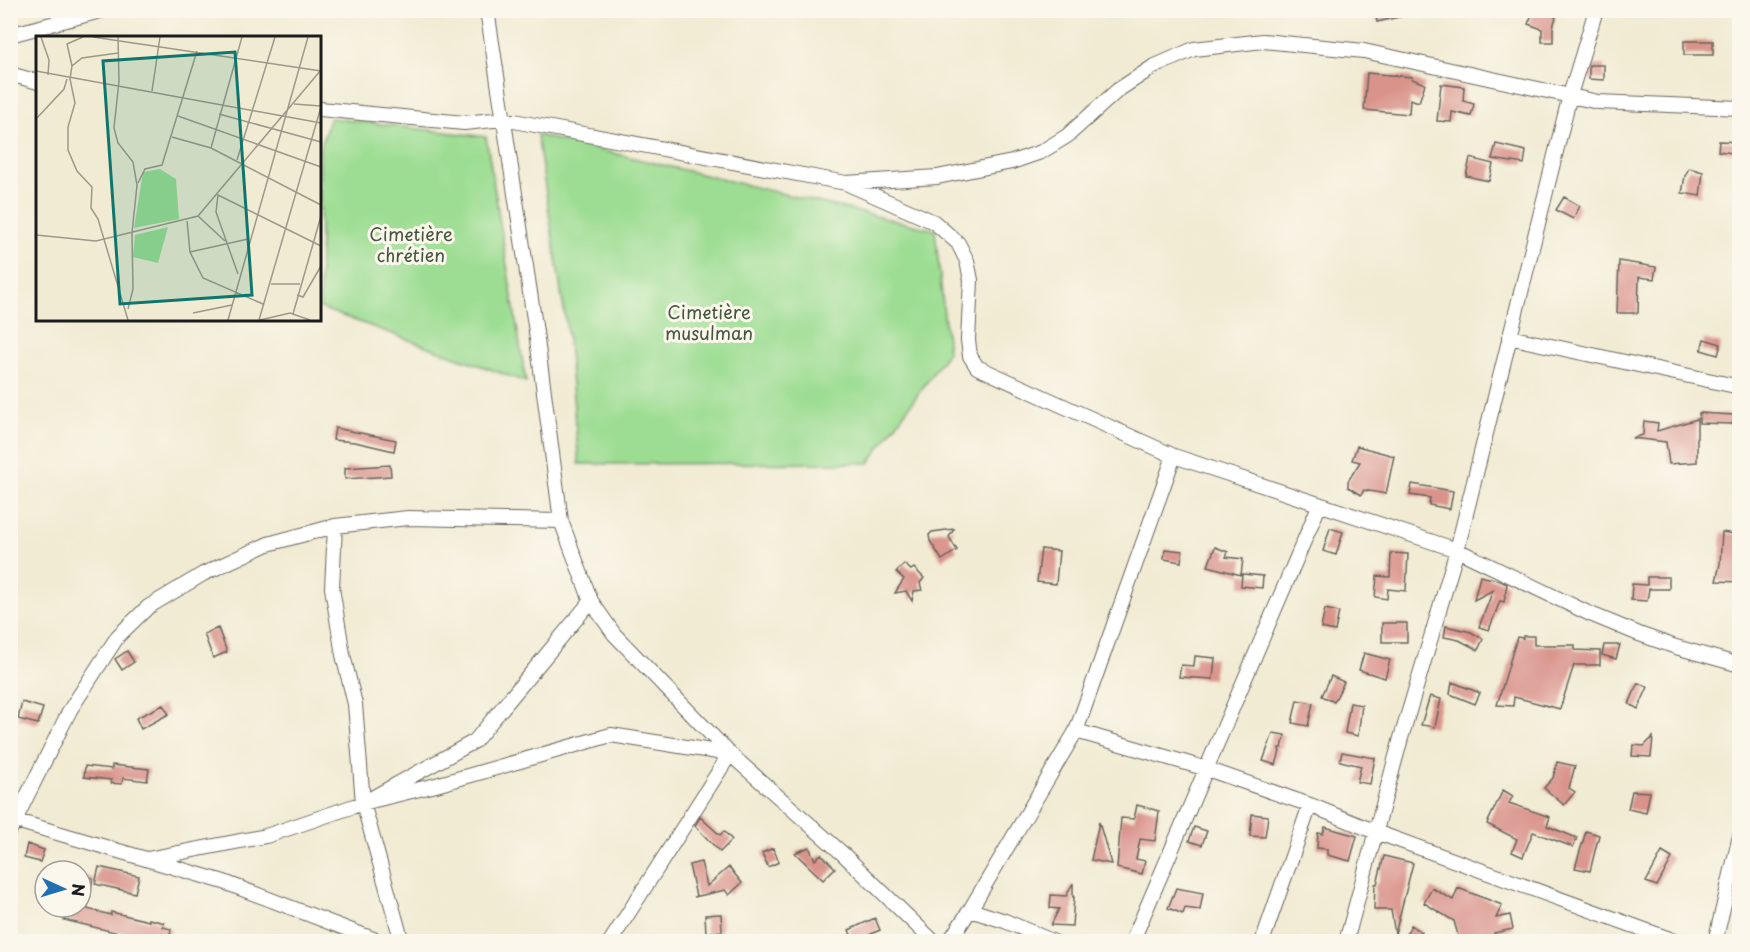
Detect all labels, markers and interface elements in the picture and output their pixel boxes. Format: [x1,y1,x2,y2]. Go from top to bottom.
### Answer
inset map [36,36,321,321]
park label: Cimetière chrétien [369,220,453,268]
park label: Cimetière musulman [665,298,753,346]
north arrow [33,859,93,919]
text: N [67,883,91,897]

